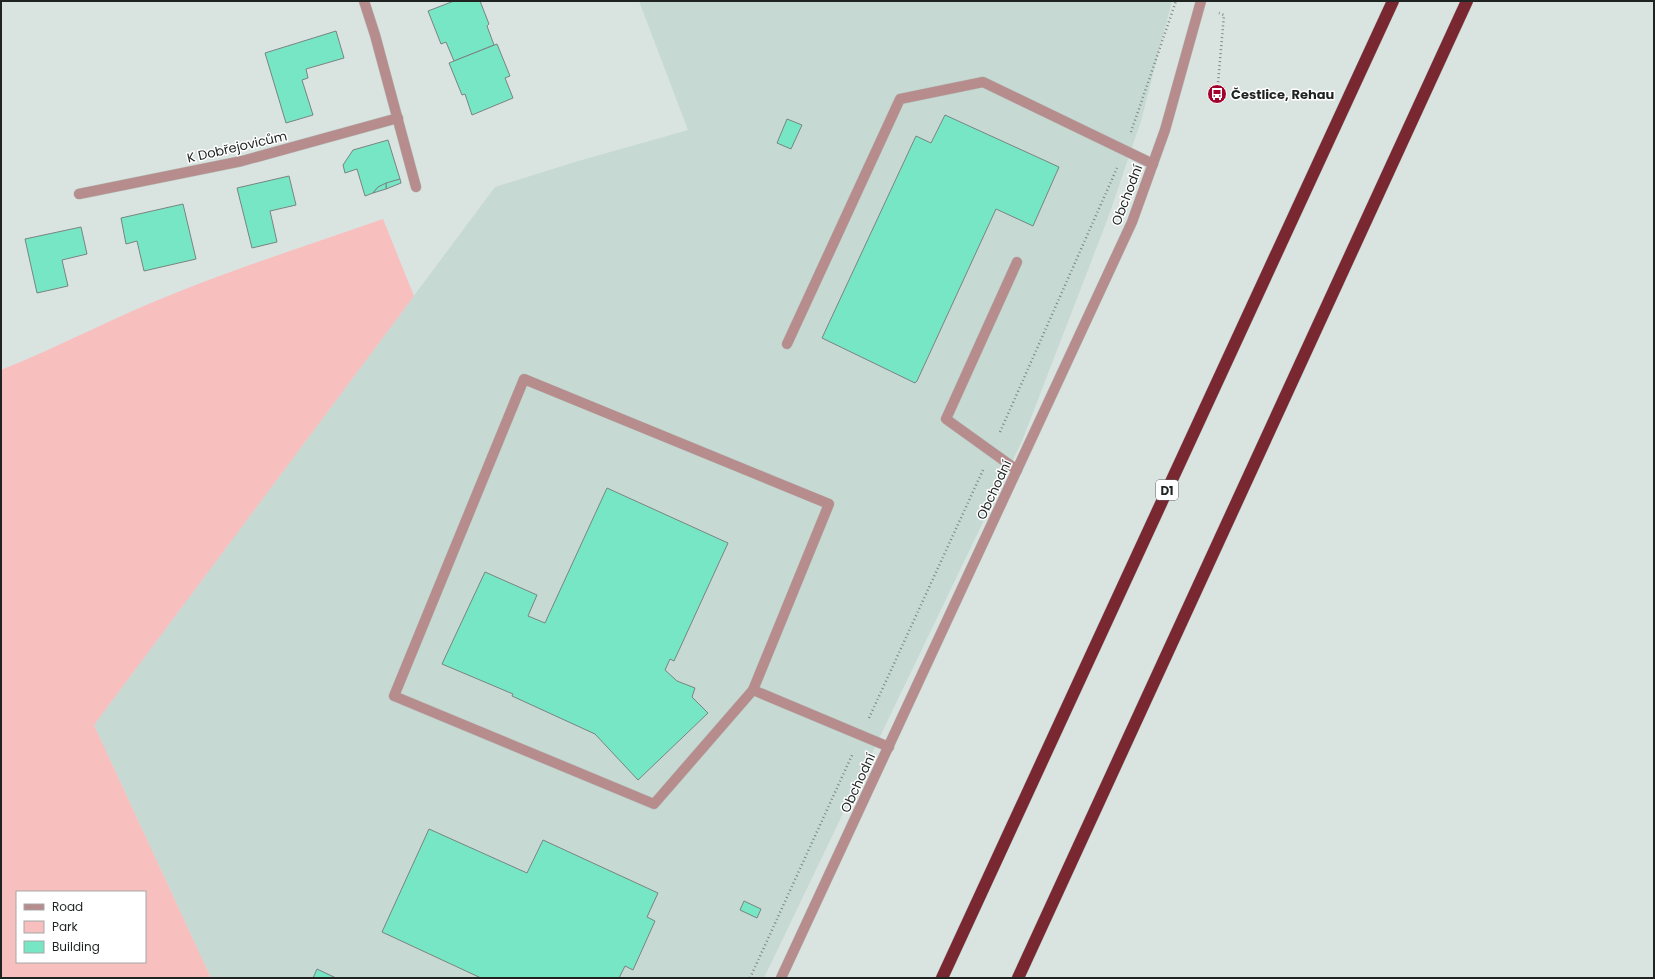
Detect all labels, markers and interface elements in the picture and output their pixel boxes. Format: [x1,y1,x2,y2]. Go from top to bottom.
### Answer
bus stop icon: Čestlice, Rehau [1206,83,1228,105]
place label: Čestlice, Rehau [1231,85,1334,104]
street label: K Dobřejovicům [185,126,289,168]
street label: Obchodní [1107,162,1147,228]
street label: Obchodní [972,457,1016,523]
road number: D1 [1156,480,1178,500]
street label: Obchodní [836,750,880,816]
legend [16,891,146,963]
text: Road [52,898,83,915]
text: Park [52,918,79,935]
text: Building [52,938,100,955]

